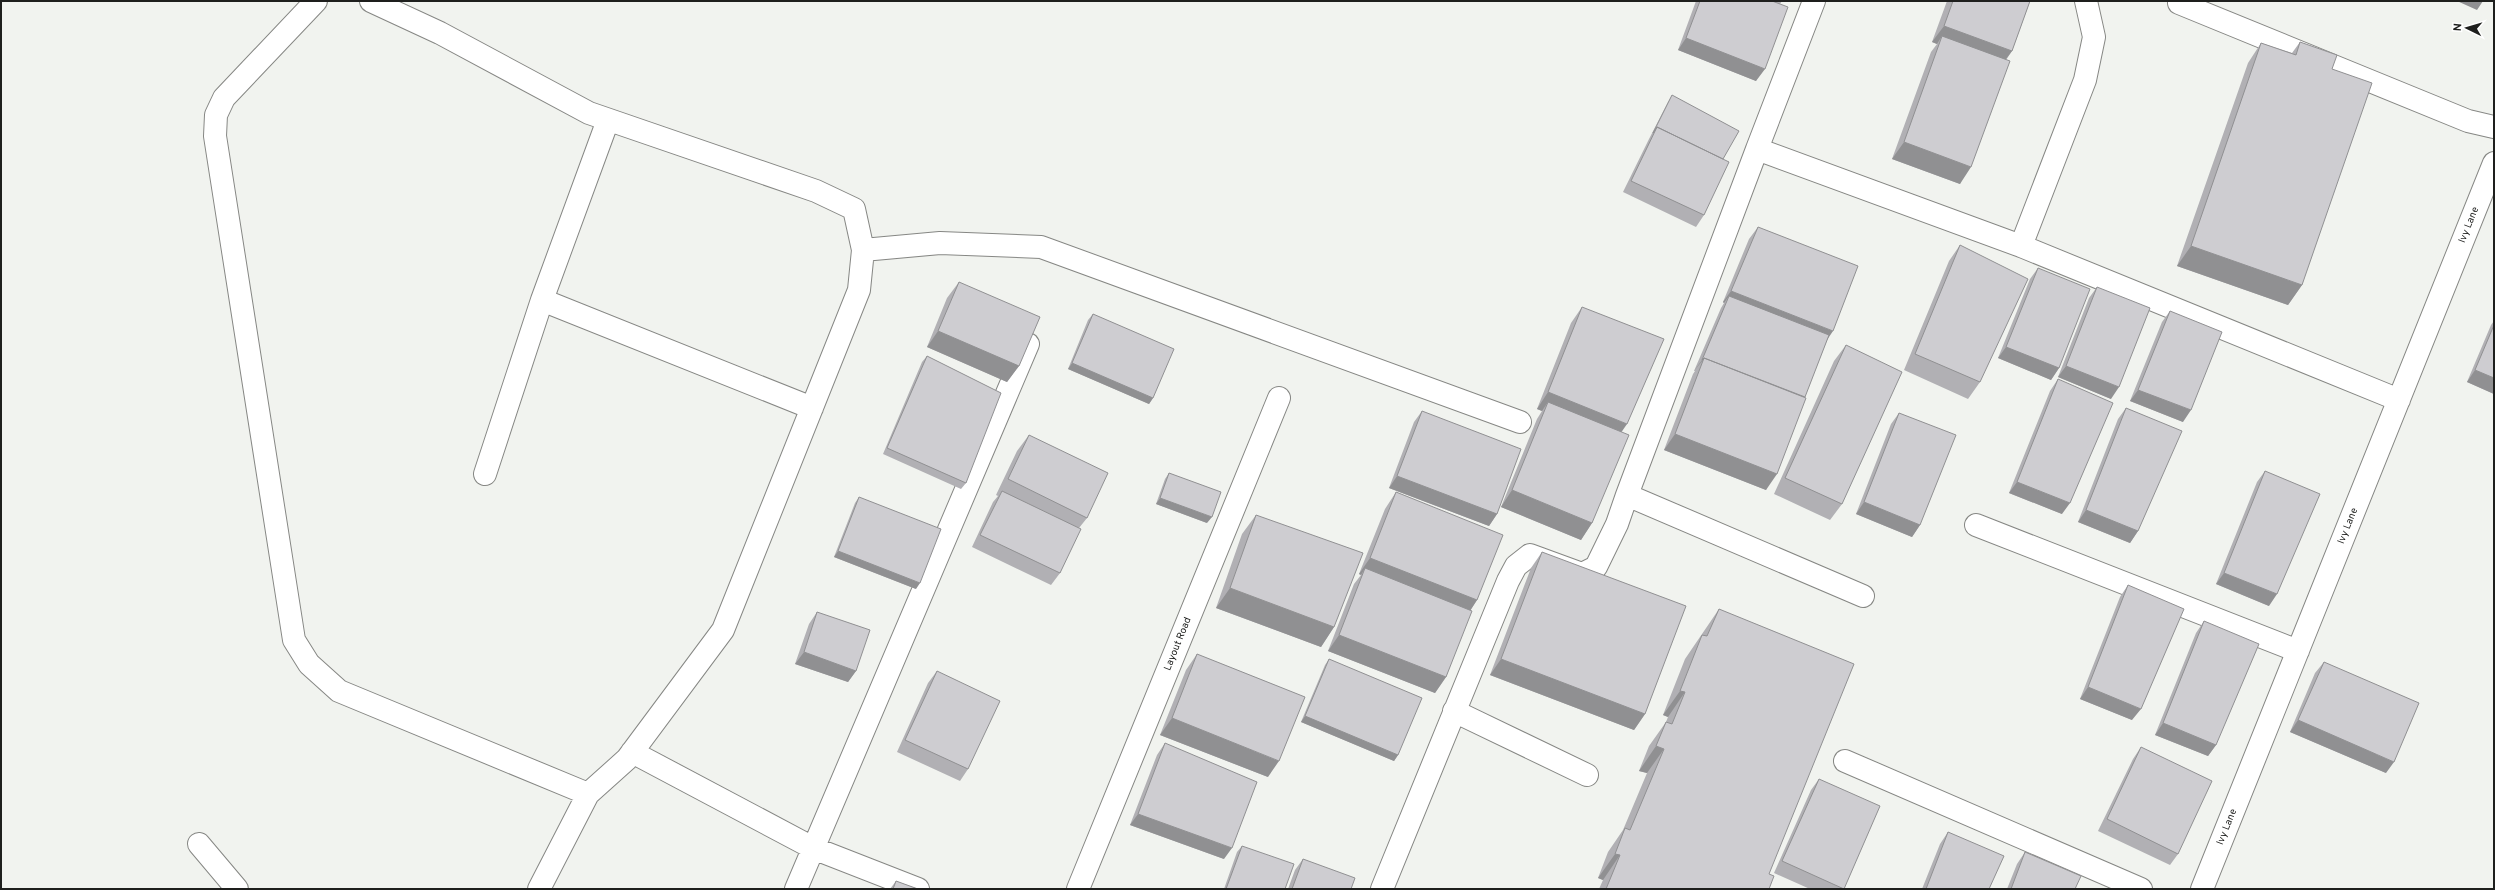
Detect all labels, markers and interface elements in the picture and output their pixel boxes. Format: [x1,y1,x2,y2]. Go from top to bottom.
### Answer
north arrow [2447,8,2487,48]
text: N [2451,23,2465,32]
street label: Ivy Lane [2456,205,2482,245]
street label: Ivy Lane [2335,506,2361,546]
street label: Layout Road [1161,615,1195,673]
street label: Ivy Lane [2214,807,2240,847]

